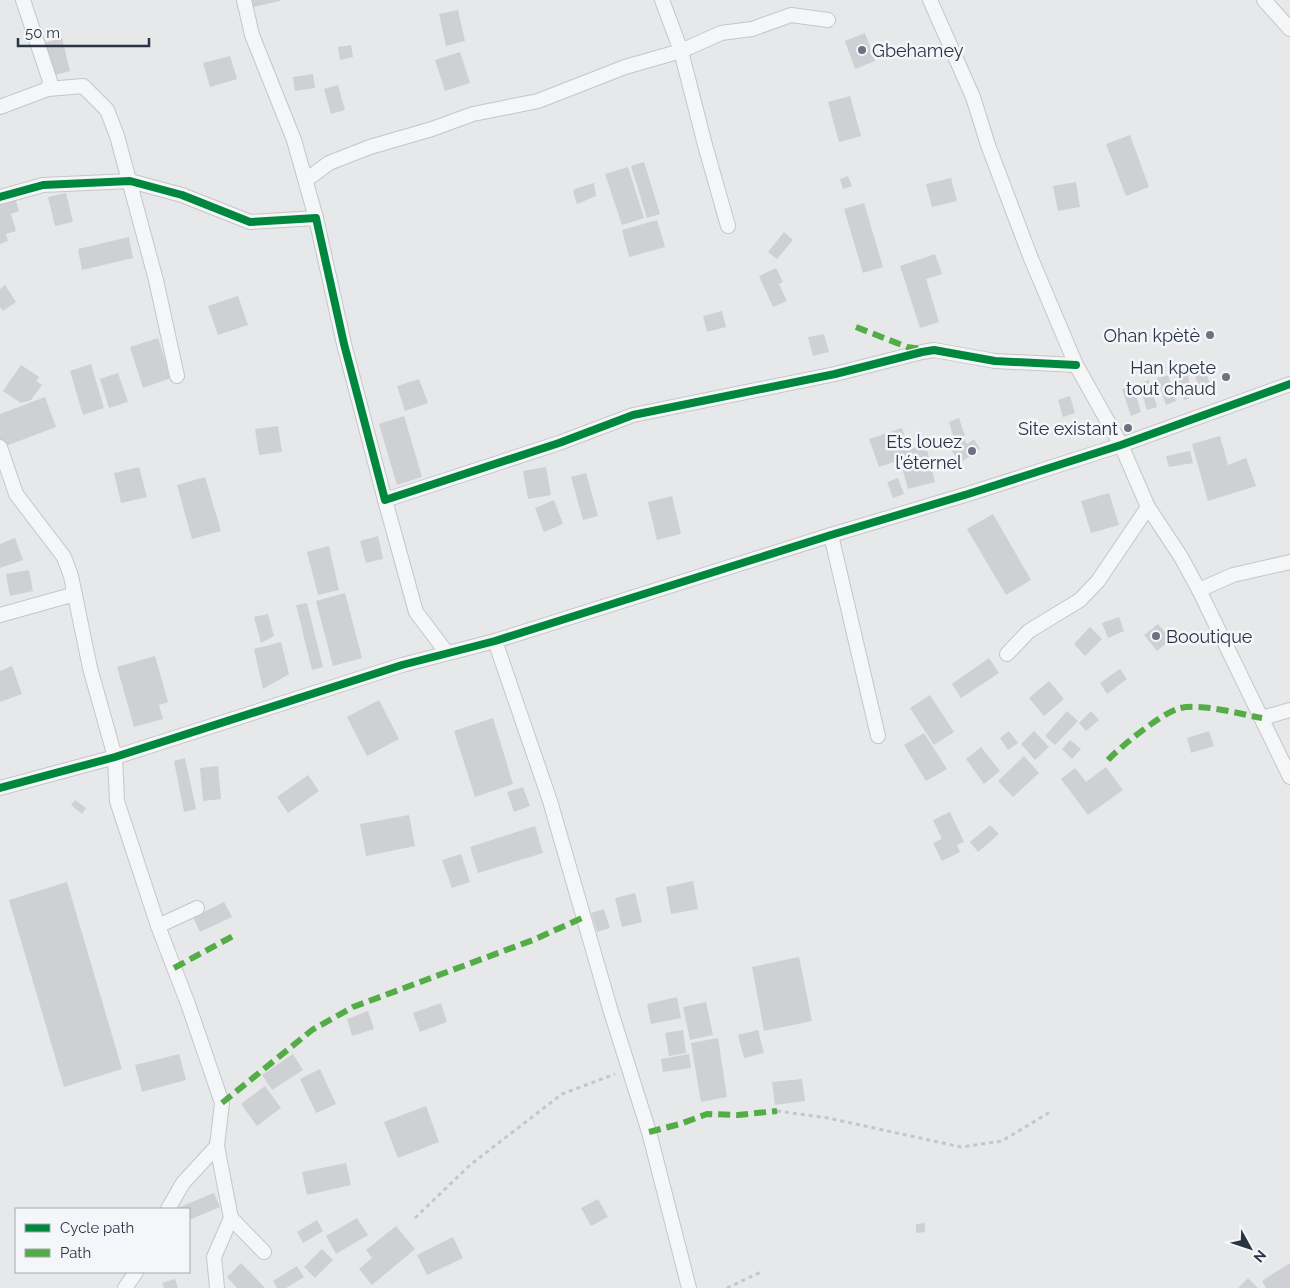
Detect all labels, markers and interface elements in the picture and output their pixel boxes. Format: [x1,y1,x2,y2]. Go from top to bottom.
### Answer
scale bar [18,15,149,47]
text: 50 m [25,24,60,42]
place label: Gbehamey [872,40,964,61]
marker: Gbehamey [856,44,868,56]
place label: Ohan kpètè [1104,325,1200,346]
marker: Ohan kpètè [1204,329,1216,341]
place label: Han kpete tout chaud [1126,357,1216,399]
marker: Han kpete tout chaud [1220,371,1232,383]
place label: Site existant [1018,418,1118,439]
marker: Site existant [1122,422,1134,434]
place label: Ets louez l'éternel [886,431,962,473]
marker: Ets louez l'éternel [966,445,978,457]
place label: Booutique [1166,626,1253,647]
marker: Booutique [1150,630,1162,642]
legend [15,1208,190,1273]
text: Cycle path [60,1219,134,1237]
north arrow [1225,1223,1275,1273]
text: Path [60,1244,91,1262]
text: N [1250,1247,1270,1266]

